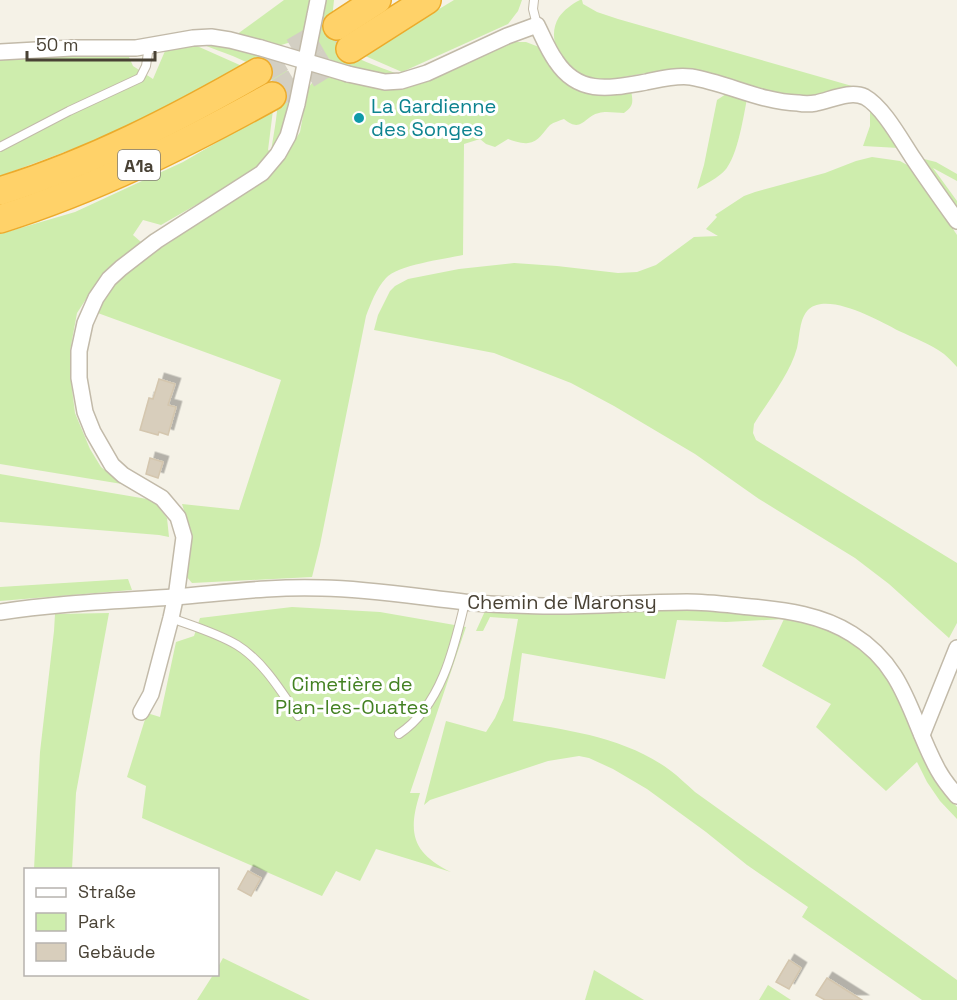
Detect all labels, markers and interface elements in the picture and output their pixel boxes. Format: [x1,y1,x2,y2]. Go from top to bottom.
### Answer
scale bar [27,24,154,62]
text: 50 m [36,33,78,56]
place label: La Gardienne des Songes [371,93,496,142]
marker: La Gardienne des Songes [352,111,366,125]
road number: A1a [118,150,160,180]
street label: Chemin de Maronsy [467,589,657,615]
park label: Cimetière de Plan-les-Ouates [275,671,429,720]
legend [24,868,219,976]
text: Straße [78,880,136,903]
text: Park [78,910,116,933]
text: Gebäude [78,940,156,963]

